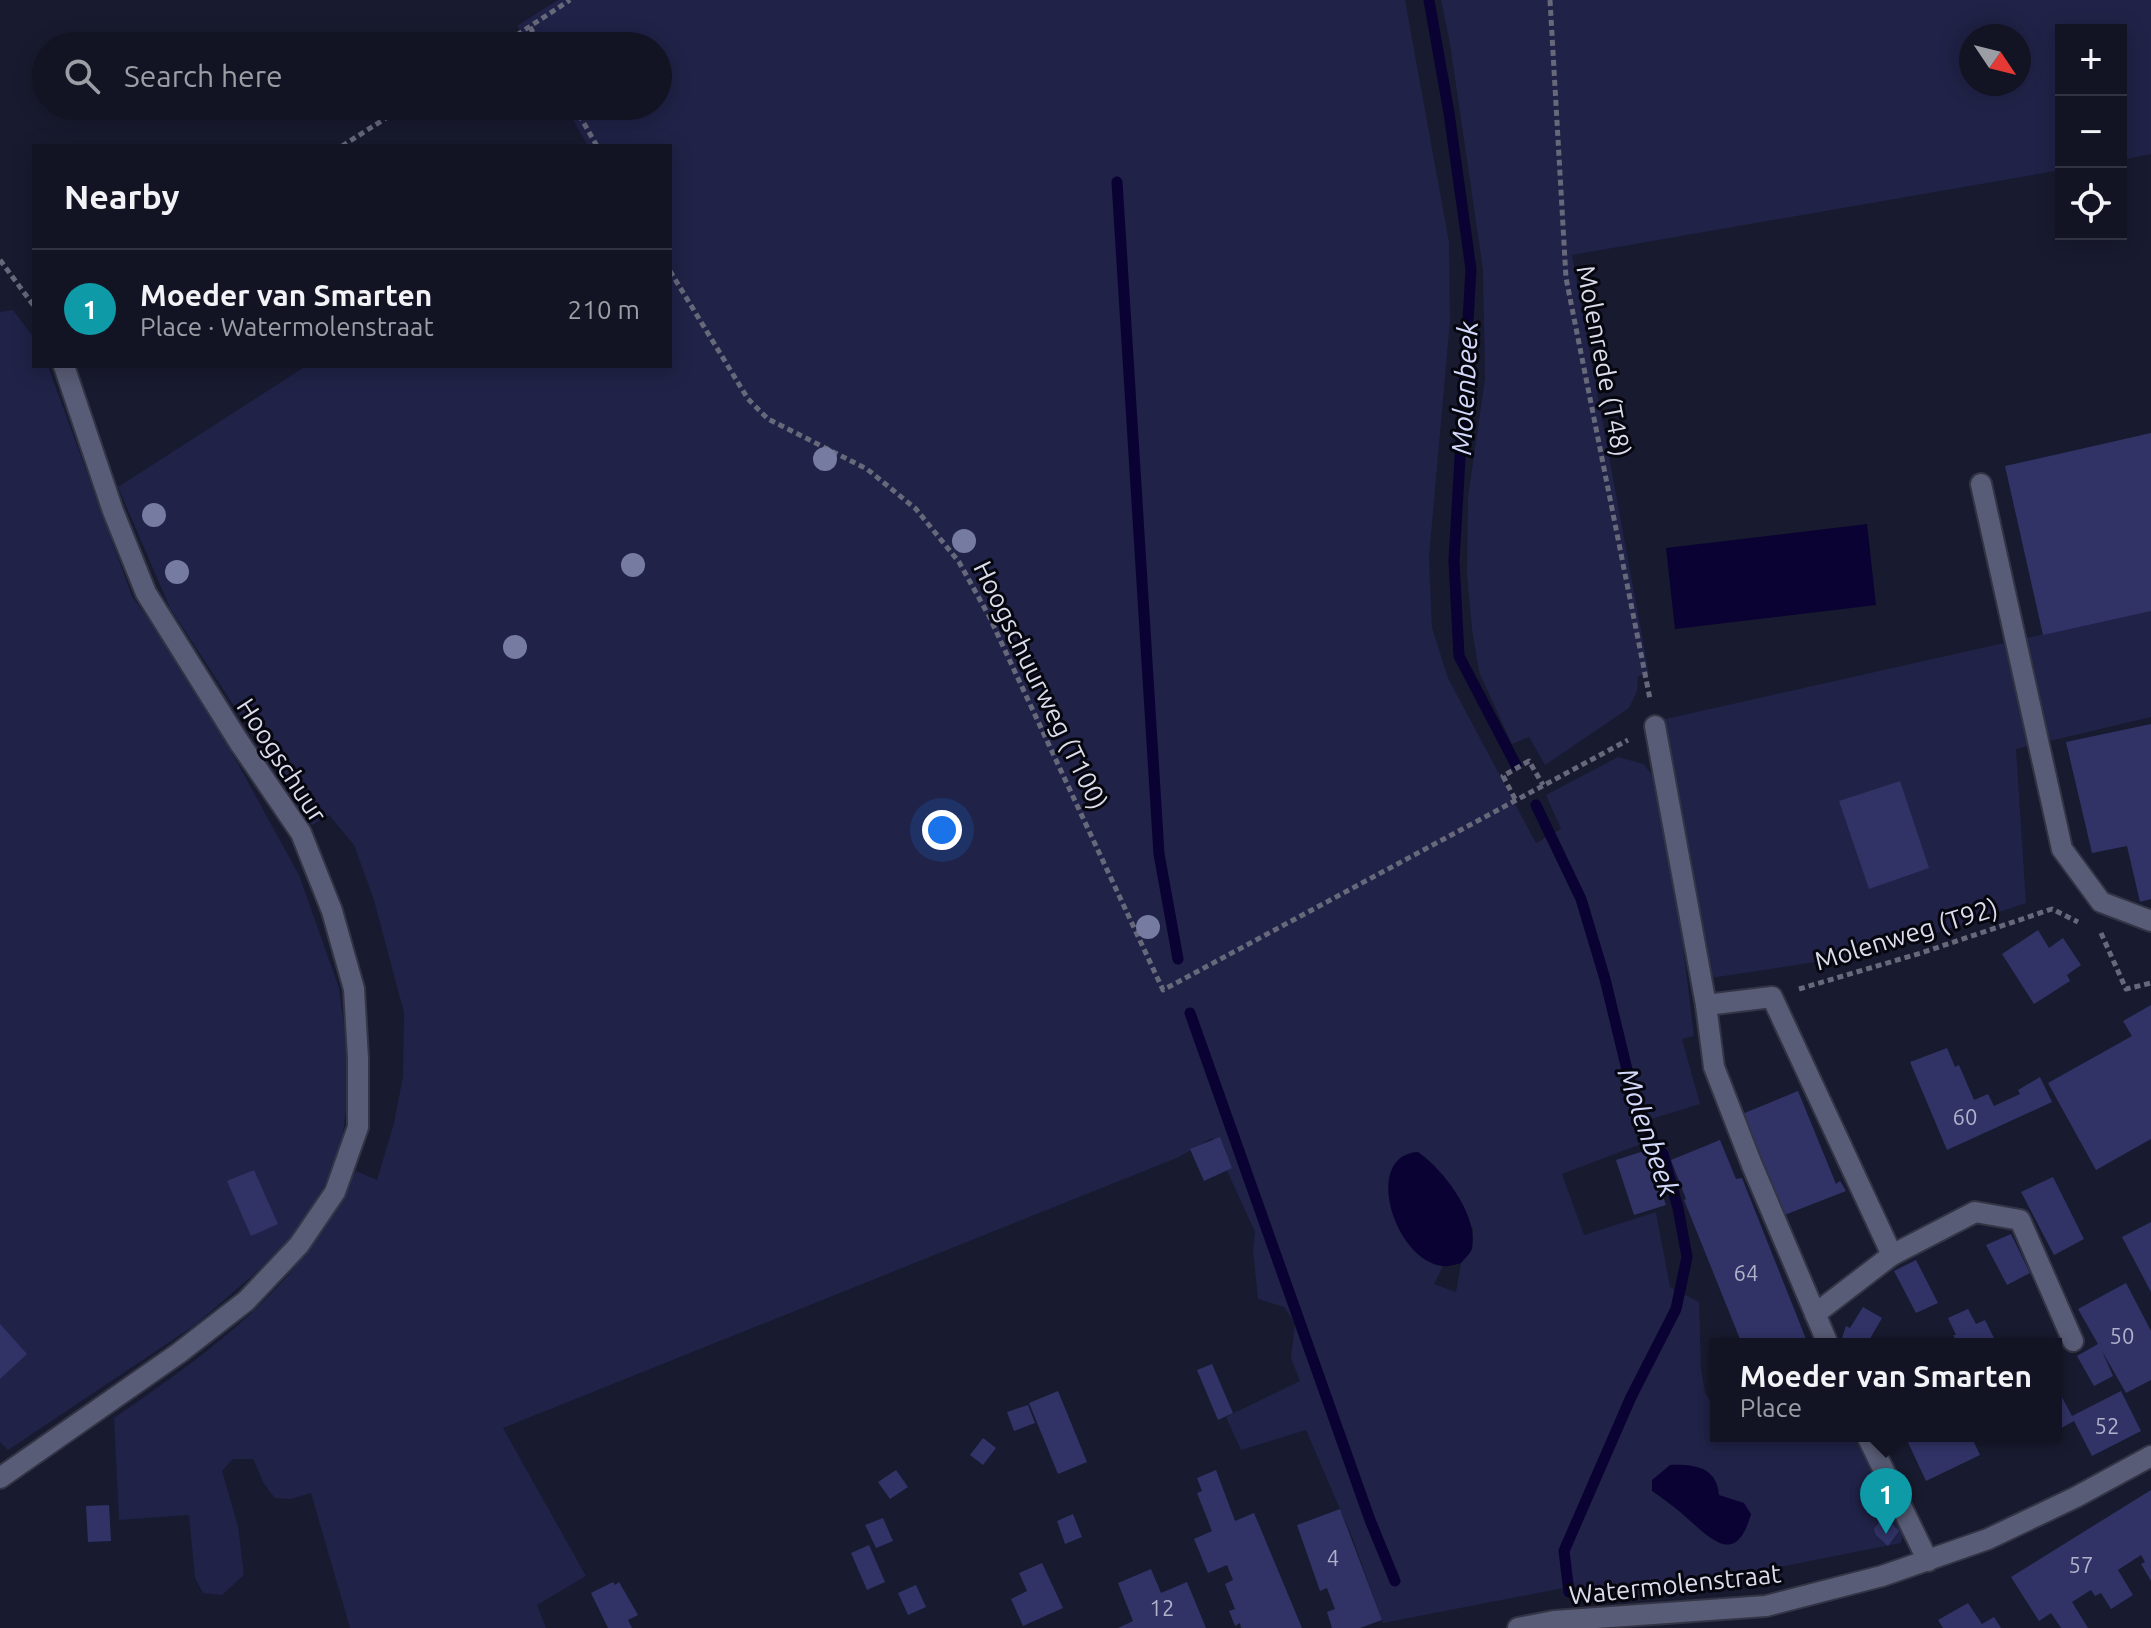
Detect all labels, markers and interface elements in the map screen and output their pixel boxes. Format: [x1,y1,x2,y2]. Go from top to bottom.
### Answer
north arrow [1959,24,2031,96]
map controls [2055,24,2127,240]
button: + [2055,24,2127,96]
search box [32,32,672,120]
icon: search [60,54,104,98]
text: Search here [124,59,283,93]
button: − [2055,96,2127,168]
button: locate [2055,168,2127,240]
text: Nearby [64,177,179,215]
street label: Molenrede (T48) [1571,263,1637,459]
text: Moeder van Smarten [140,278,432,312]
text: 1 [83,295,97,324]
text: 210 m [568,295,640,324]
text: Place · Watermolenstraat [140,312,434,341]
water label: Molenbeek [1445,320,1483,456]
street label: Hoogschuurweg (T100) [968,556,1114,814]
street label: Hoogschuur [231,693,333,827]
your location [922,810,962,850]
street label: Molenweg (T92) [1811,892,2001,976]
water label: Molenbeek [1613,1064,1686,1201]
house number: 60 [1953,1104,1977,1129]
house number: 64 [1734,1260,1758,1285]
house number: 50 [2110,1323,2134,1348]
popup [1710,1338,2062,1442]
text: Moeder van Smarten [1740,1359,2032,1393]
text: Place [1740,1393,1802,1422]
house number: 52 [2095,1413,2119,1438]
pin: 1 [1860,1468,1912,1534]
house number: 4 [1327,1545,1339,1570]
house number: 57 [2069,1552,2093,1577]
street label: Watermolenstraat [1567,1558,1783,1610]
house number: 12 [1150,1595,1174,1620]

